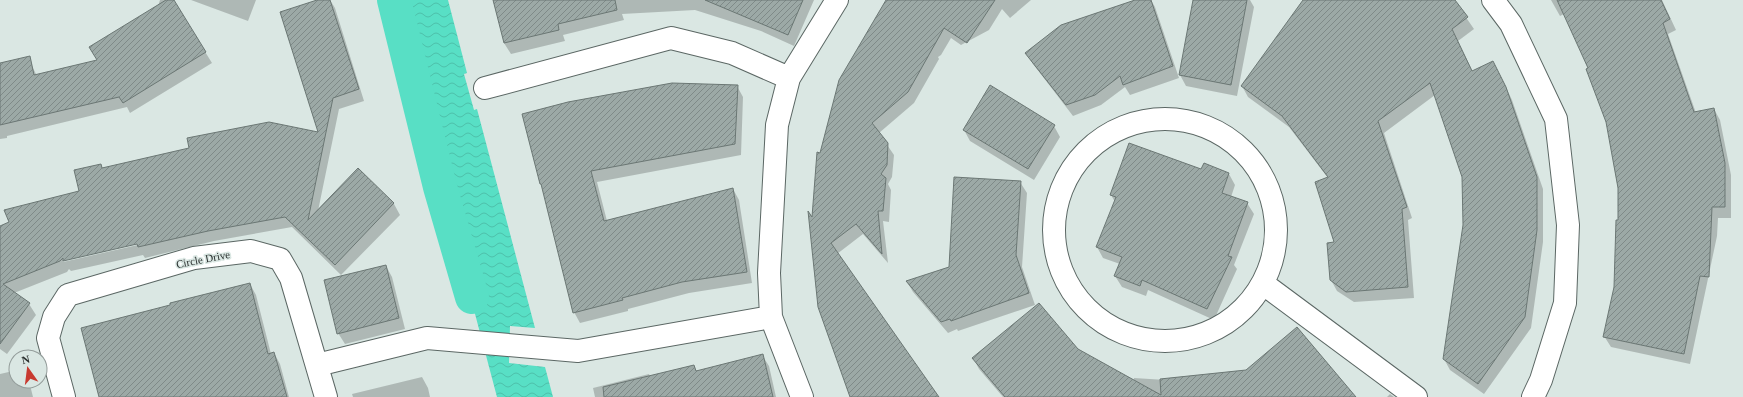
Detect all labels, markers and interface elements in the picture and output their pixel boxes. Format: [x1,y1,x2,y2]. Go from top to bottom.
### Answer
street label: Circle Drive [175,248,231,270]
north arrow [8,349,48,389]
text: N [20,353,31,366]

